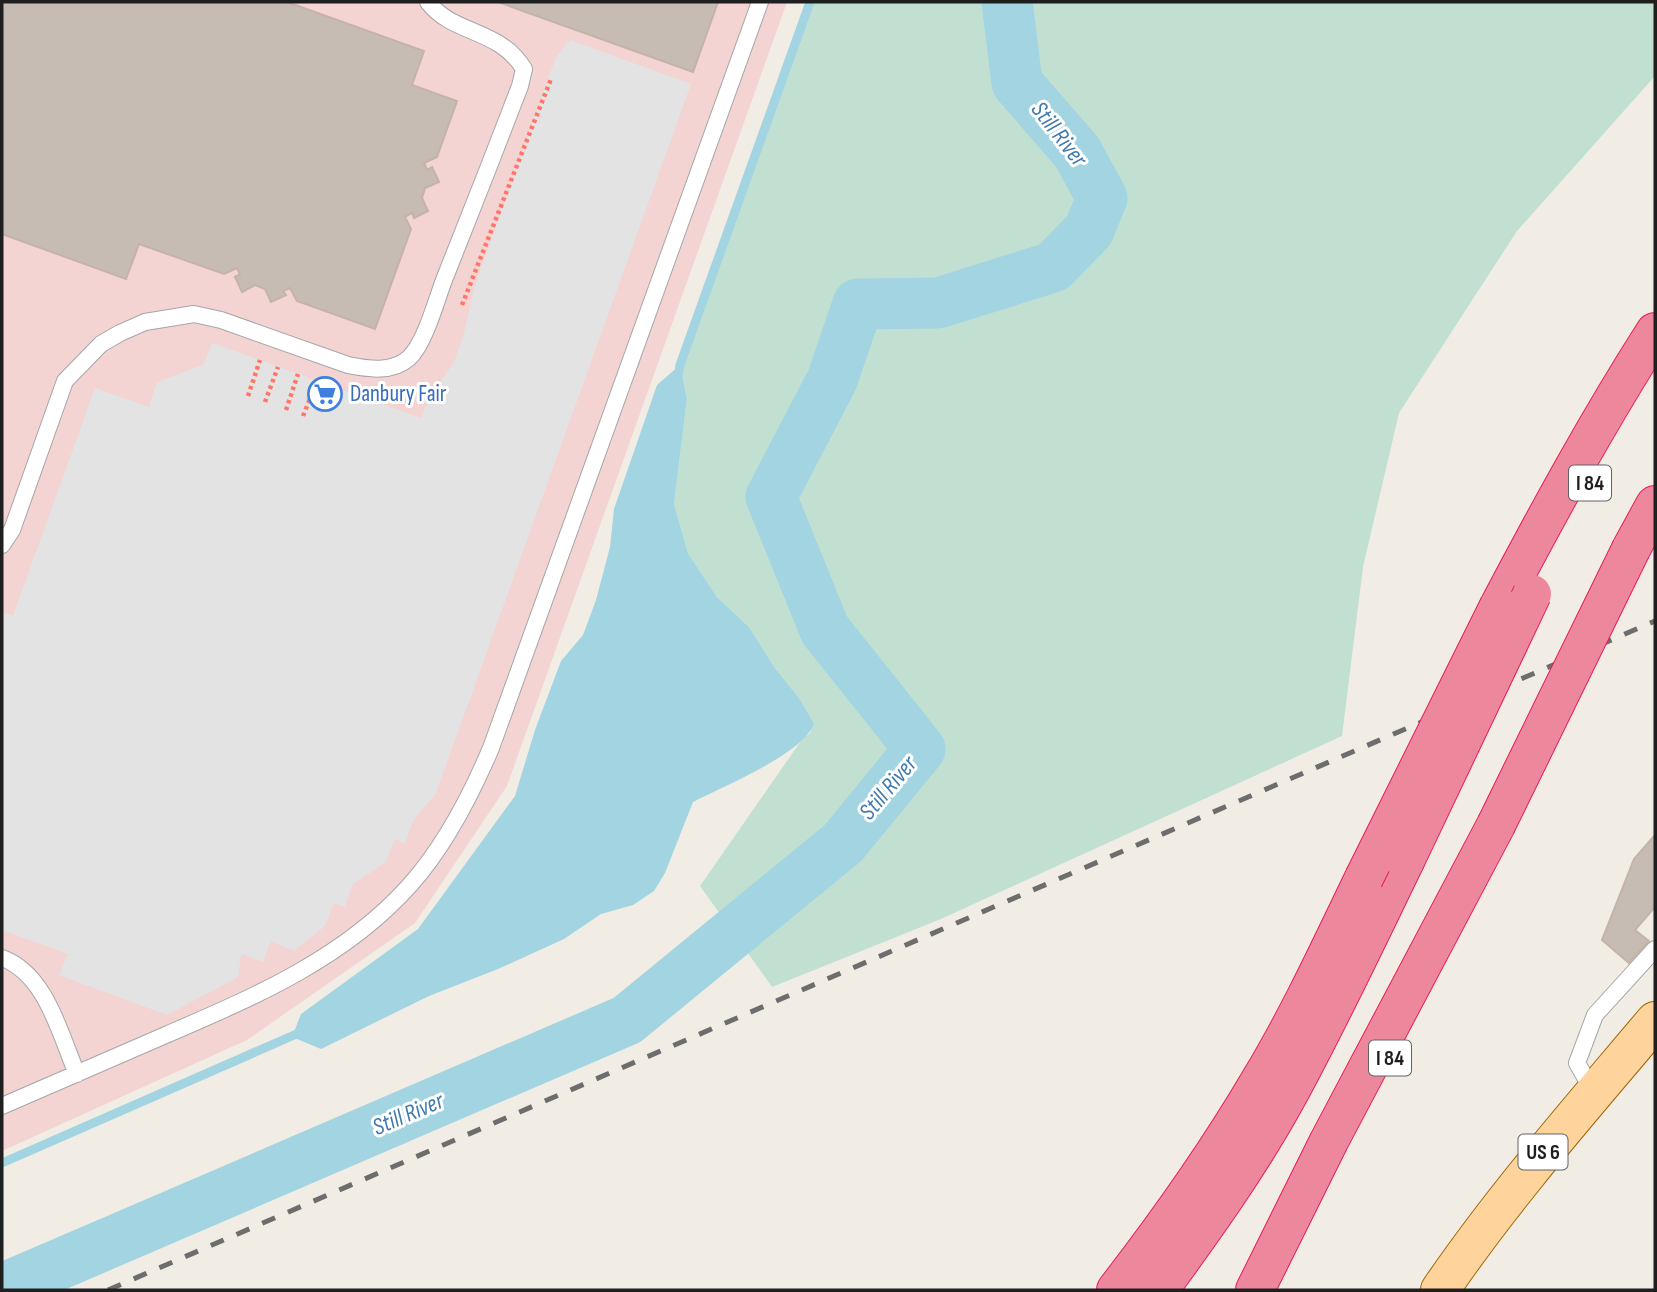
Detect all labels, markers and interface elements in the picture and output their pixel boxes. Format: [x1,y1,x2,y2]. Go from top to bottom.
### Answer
water label: Still River [1025,96,1094,173]
supermarket icon: Danbury Fair [306,375,344,413]
place label: Danbury Fair [350,380,447,408]
road number: I 84 [1569,466,1611,500]
water label: Still River [853,749,924,826]
road number: I 84 [1369,1040,1411,1076]
water label: Still River [368,1086,449,1142]
road number: US 6 [1518,1134,1568,1170]

